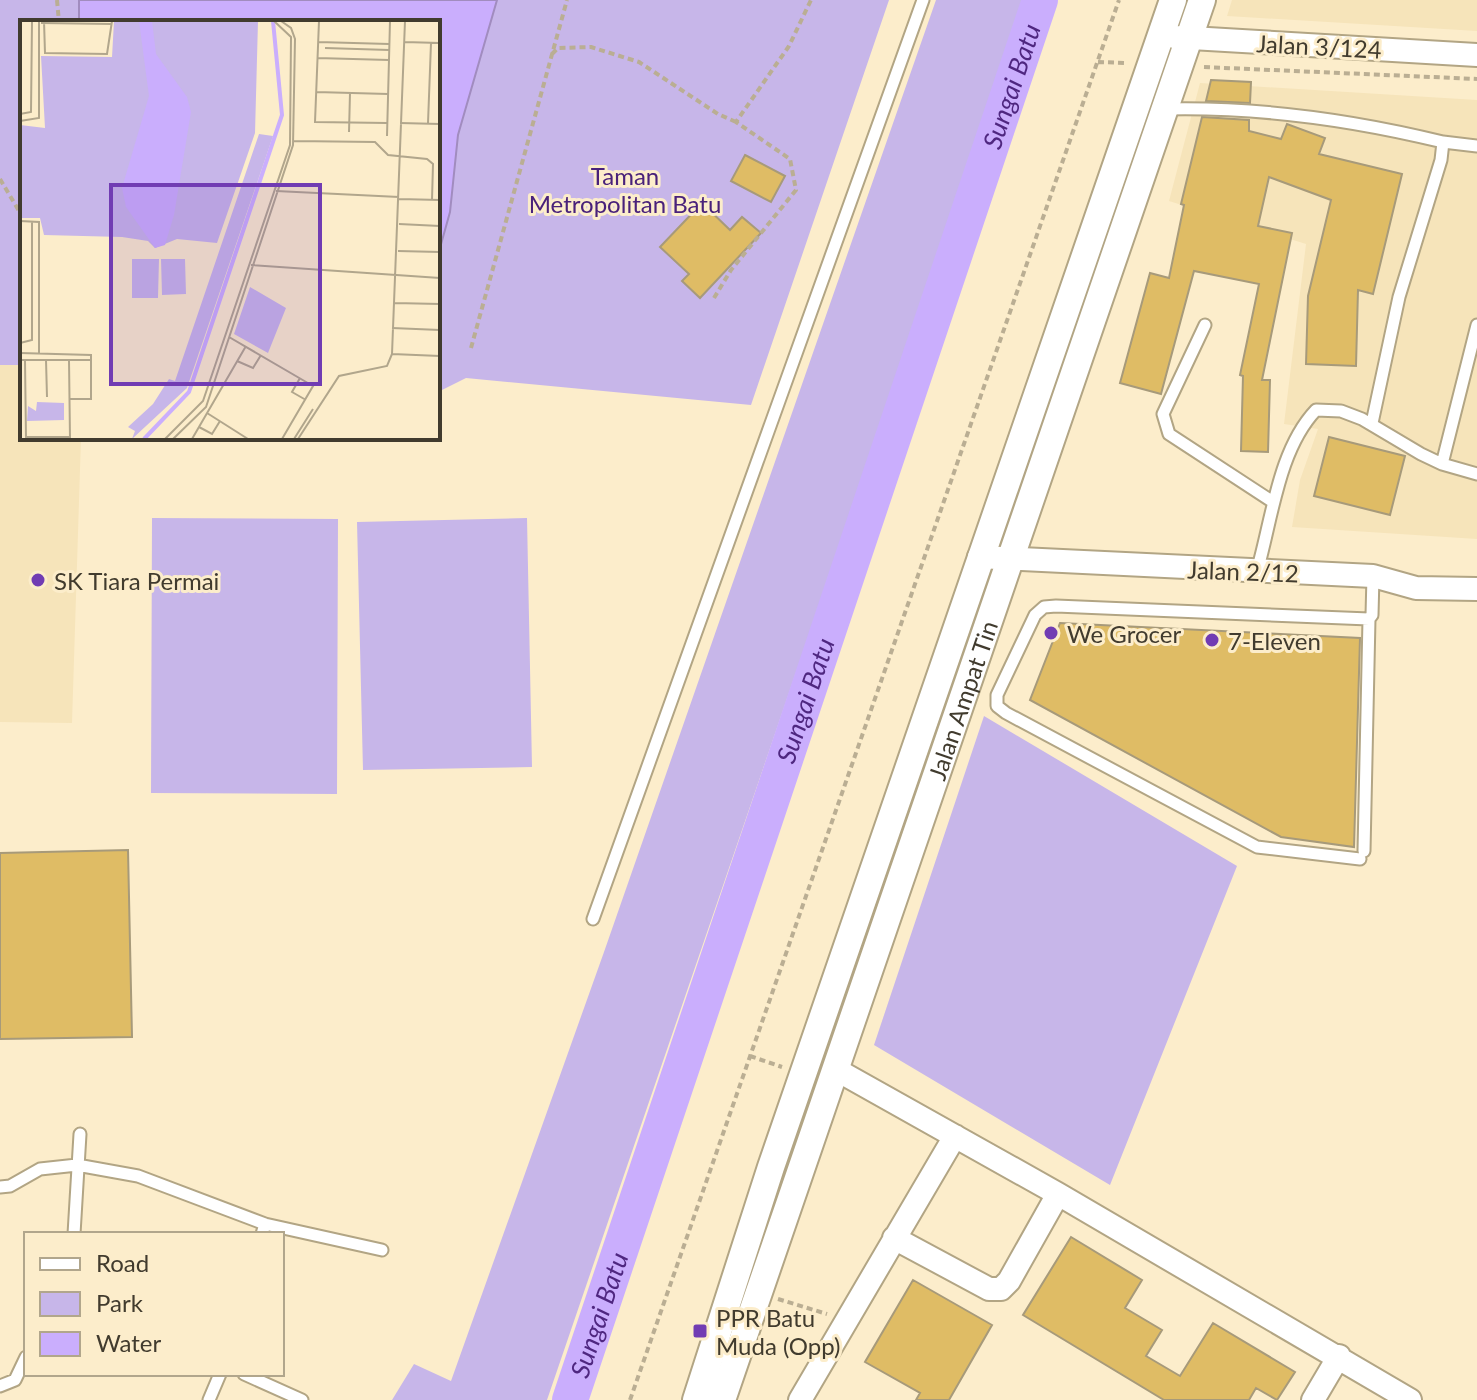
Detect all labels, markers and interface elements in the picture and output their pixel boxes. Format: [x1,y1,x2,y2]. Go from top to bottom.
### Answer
water label: Sungai Batu [975,19,1047,153]
inset map [20,20,440,440]
street label: Jalan 3/124 [1256,28,1382,64]
park label: Taman Metropolitan Batu [529,161,721,218]
street label: Jalan 2/12 [1187,555,1299,587]
place label: SK Tiara Permai [54,566,219,595]
marker: SK Tiara Permai [29,571,47,589]
street label: Jalan Ampat Tin [921,617,1003,783]
place label: We Grocer [1067,619,1181,648]
marker: We Grocer [1042,624,1060,642]
place label: 7-Eleven [1228,626,1321,655]
marker: 7-Eleven [1203,631,1221,649]
water label: Sungai Batu [769,634,841,767]
legend [24,1232,284,1376]
text: Road [96,1248,149,1277]
water label: Sungai Batu [563,1248,634,1381]
text: Park [96,1288,144,1317]
place label: PPR Batu Muda (Opp) [716,1303,840,1360]
marker: PPR Batu Muda (Opp) [691,1322,709,1340]
text: Water [96,1328,161,1357]

